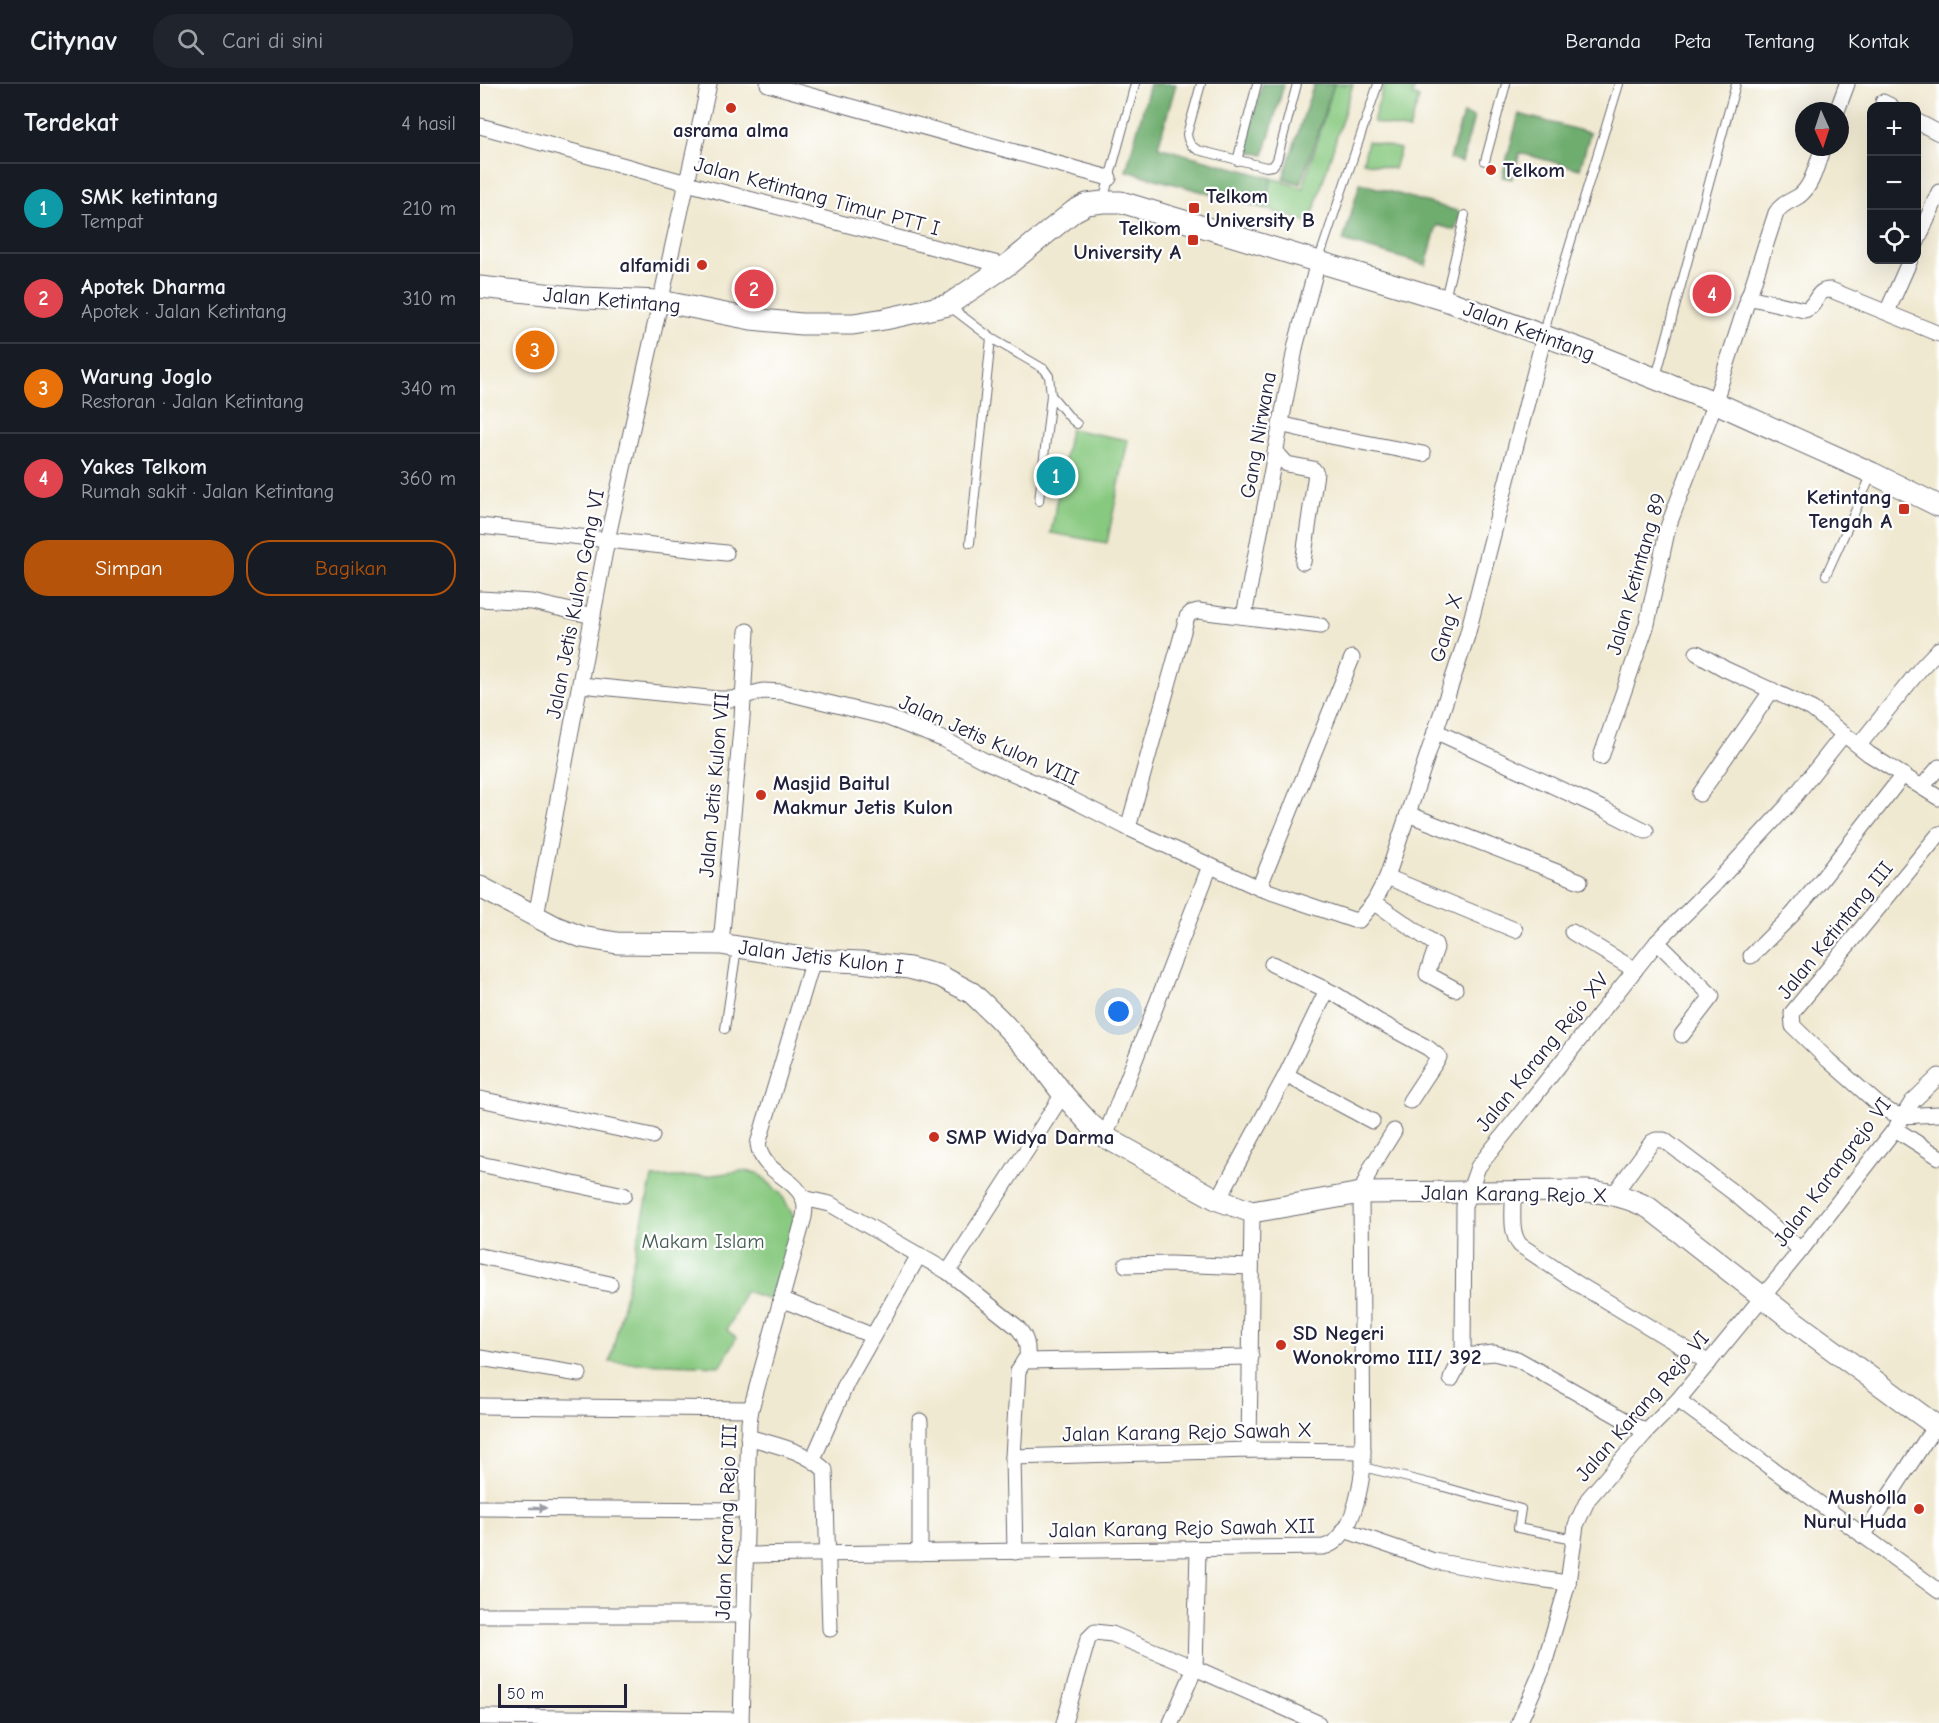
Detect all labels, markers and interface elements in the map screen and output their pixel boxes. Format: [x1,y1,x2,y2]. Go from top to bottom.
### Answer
search box [153,14,573,68]
text: Citynav [30,25,117,57]
icon: search [174,25,207,58]
text: Cari di sini [222,28,323,54]
text: Beranda [1565,29,1641,53]
text: Peta [1674,29,1712,53]
text: Tentang [1745,29,1815,53]
text: Kontak [1848,29,1909,53]
marker: asrama alma [724,101,738,115]
north arrow [1795,102,1849,156]
map controls [1867,102,1921,264]
button: + [1867,102,1921,156]
text: Terdekat [24,108,118,138]
text: 4 hasil [401,112,456,135]
place label: asrama alma [673,118,789,142]
street label: Jalan Ketintang Timur PTT I [691,152,943,240]
button: − [1867,156,1921,210]
place label: Telkom [1503,158,1565,182]
marker: Telkom [1484,163,1498,177]
text: SMK ketintang [81,184,219,210]
place label: Telkom University B [1206,184,1315,232]
text: 1 [40,197,47,220]
text: 210 m [402,197,456,220]
marker: Telkom University B [1187,201,1201,215]
text: Tempat [81,210,143,233]
button: locate [1867,210,1921,264]
place label: Telkom University A [1074,216,1181,264]
marker: Telkom University A [1186,233,1200,247]
place label: alfamidi [620,253,690,277]
marker: alfamidi [695,258,709,272]
pin: 2 [734,266,774,312]
pin: 4 [1692,272,1732,316]
text: Apotek Dharma [81,274,226,300]
street label: Jalan Ketintang [542,282,682,318]
text: 2 [39,287,48,310]
text: 310 m [403,287,456,310]
street label: Jalan Ketintang [1460,296,1598,366]
text: Apotek · Jalan Ketintang [81,300,287,323]
pin: 3 [516,328,554,372]
text: Warung Joglo [81,364,212,390]
street label: Gang Nirwana [1235,370,1281,500]
text: 3 [39,377,48,400]
text: 340 m [401,377,456,400]
text: Restoran · Jalan Ketintang [81,390,304,413]
text: Yakes Telkom [81,454,207,480]
pin: 1 [1036,454,1076,498]
text: 4 [39,467,48,490]
text: 360 m [400,467,456,490]
text: Rumah sakit · Jalan Ketintang [81,480,334,503]
place label: Ketintang Tengah A [1807,485,1892,533]
street label: Jalan Jetis Kulon Gang VI [541,487,609,721]
street label: Jalan Ketintang 89 [1601,490,1671,658]
marker: Ketintang Tengah A [1897,502,1911,516]
button: Simpan [24,540,234,596]
button: Bagikan [246,540,456,596]
street label: Gang X [1425,591,1467,665]
street label: Jalan Jetis Kulon VIII [896,690,1082,790]
street label: Jalan Jetis Kulon VII [694,691,734,879]
place label: Masjid Baitul Makmur Jetis Kulon [773,771,953,819]
marker: Masjid Baitul Makmur Jetis Kulon [754,788,768,802]
street label: Jalan Ketintang III [1772,856,1898,1004]
street label: Jalan Jetis Kulon I [737,935,905,979]
street label: Jalan Karang Rejo XV [1471,967,1614,1136]
your location [1104,997,1133,1026]
street label: Jalan Karangrejo VI [1768,1093,1896,1251]
place label: SMP Widya Darma [946,1125,1114,1149]
marker: SMP Widya Darma [927,1130,941,1144]
street label: Jalan Karang Rejo X [1421,1180,1607,1208]
park label: Makam Islam [641,1229,765,1253]
place label: SD Negeri Wonokromo III/ 392 [1293,1321,1481,1369]
street label: Jalan Karang Rejo VI [1570,1326,1714,1486]
marker: SD Negeri Wonokromo III/ 392 [1274,1338,1288,1352]
street label: Jalan Karang Rejo Sawah X [1062,1418,1312,1446]
street label: Jalan Karang Rejo III [711,1424,741,1620]
place label: Musholla Nurul Huda [1803,1485,1907,1533]
marker: Musholla Nurul Huda [1912,1502,1926,1516]
one-way arrow [529,1504,548,1513]
street label: Jalan Karang Rejo Sawah XII [1049,1514,1315,1542]
scale bar [498,1681,627,1708]
text: 50 m [507,1685,544,1703]

